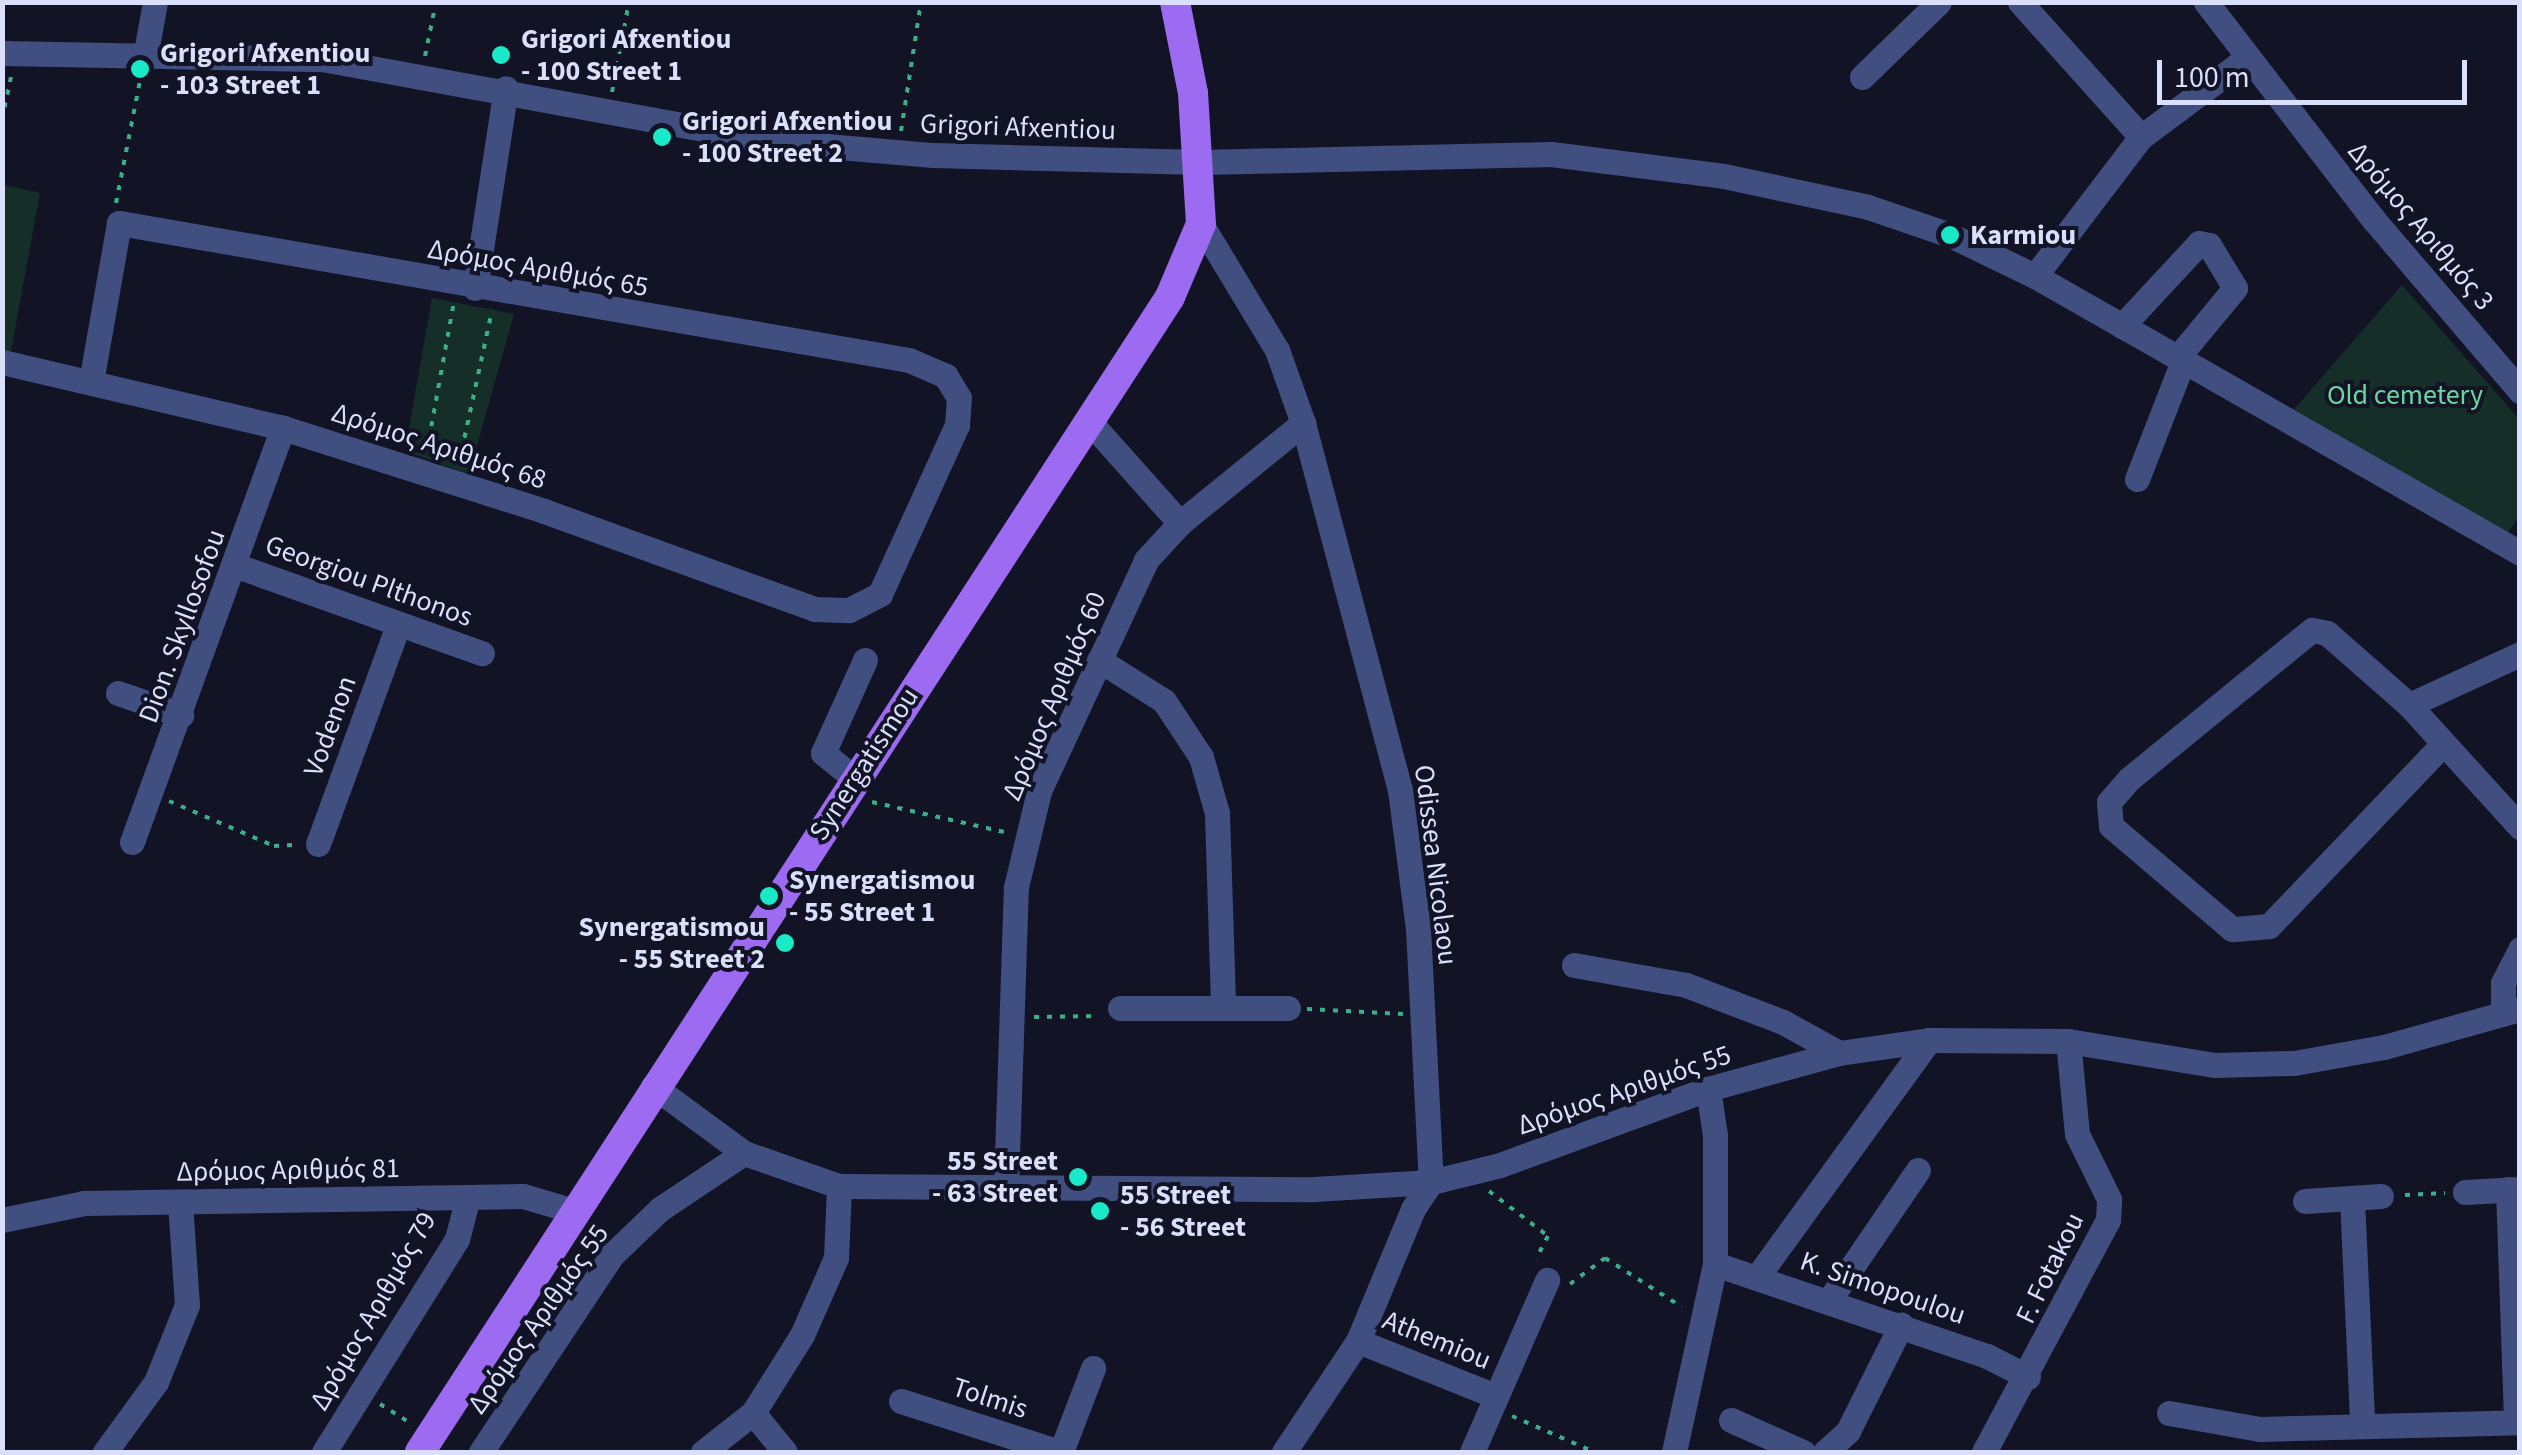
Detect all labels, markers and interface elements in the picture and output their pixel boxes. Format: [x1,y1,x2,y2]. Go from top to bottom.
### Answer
place label: Grigori Afxentiou - 100 Street 1 [521,22,731,88]
place label: Grigori Afxentiou - 103 Street 1 [160,36,370,102]
scale bar [2162,40,2472,102]
marker: Grigori Afxentiou - 100 Street 1 [490,44,512,66]
text: 100 m [2174,56,2250,99]
marker: Grigori Afxentiou - 103 Street 1 [129,58,151,80]
place label: Grigori Afxentiou - 100 Street 2 [682,104,892,170]
street label: Grigori Afxentiou [919,107,1117,147]
marker: Grigori Afxentiou - 100 Street 2 [651,126,673,148]
street label: Δρόμος Αριθμός 3 [2341,135,2501,317]
place label: Karmiou [1970,218,2076,252]
marker: Karmiou [1939,224,1961,246]
street label: Δρόμος Αριθμός 65 [425,232,651,304]
park label: Old cemetery [2327,378,2483,412]
street label: Δρόμος Αριθμός 68 [328,395,550,497]
street label: Dion. Skyllosofou [131,525,233,727]
street label: Georgiou Plthonos [261,528,477,634]
street label: Δρόμος Αριθμός 60 [995,587,1113,805]
street label: Vodenon [296,671,364,781]
street label: Synergatismou [802,681,926,847]
street label: Odissea Nicolaou [1407,763,1465,967]
place label: Synergatismou - 55 Street 1 [789,863,976,929]
marker: Synergatismou - 55 Street 1 [758,885,780,907]
place label: Synergatismou - 55 Street 2 [578,910,765,976]
marker: Synergatismou - 55 Street 2 [774,932,796,954]
street label: Δρόμος Αριθμός 55 [1513,1038,1735,1142]
place label: 55 Street - 63 Street [932,1144,1058,1210]
street label: Δρόμος Αριθμός 81 [176,1151,400,1189]
marker: 55 Street - 63 Street [1067,1166,1089,1188]
place label: 55 Street - 56 Street [1120,1178,1246,1244]
marker: 55 Street - 56 Street [1089,1200,1111,1222]
street label: Δρόμος Αριθμός 79 [303,1206,443,1416]
street label: F. Fotakou [2009,1207,2091,1329]
street label: Δρόμος Αριθμός 55 [460,1218,616,1420]
street label: K. Simopoulou [1796,1244,1970,1332]
street label: Athemiou [1378,1303,1496,1377]
street label: Tolmis [948,1370,1032,1426]

